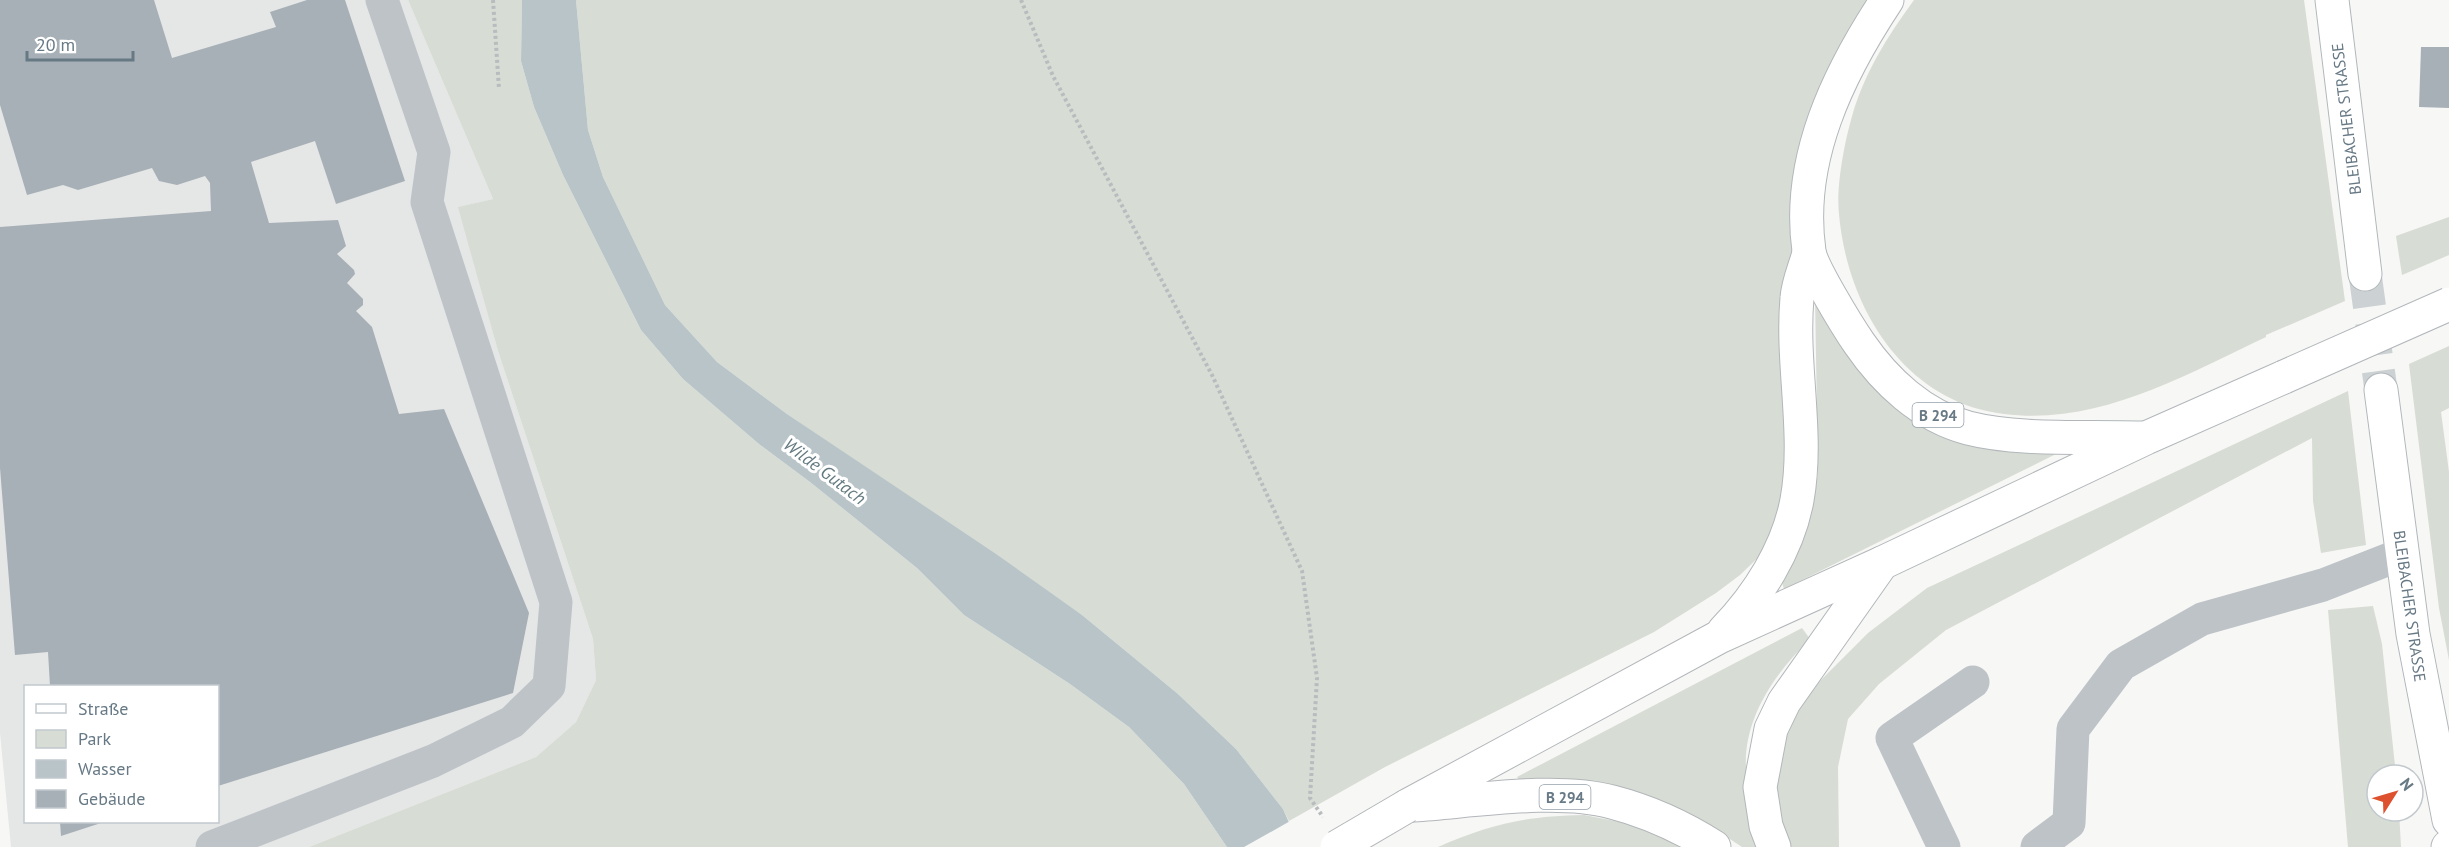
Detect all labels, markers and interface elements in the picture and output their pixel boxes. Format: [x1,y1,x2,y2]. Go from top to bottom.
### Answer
scale bar [27,24,134,62]
text: 20 m [36,33,75,56]
street label: BLEIBACHER STRASSE [2327,42,2365,196]
road number: B 294 [1912,403,1964,427]
water label: Wilde Gutach [779,433,871,509]
street label: BLEIBACHER STRASSE [2389,529,2431,683]
legend [24,685,219,823]
text: Straße [78,697,129,720]
text: Park [78,727,111,750]
text: Wasser [78,757,132,780]
north arrow [2365,763,2425,823]
text: N [2396,774,2418,794]
road number: B 294 [1540,785,1590,809]
text: Gebäude [78,787,145,810]

